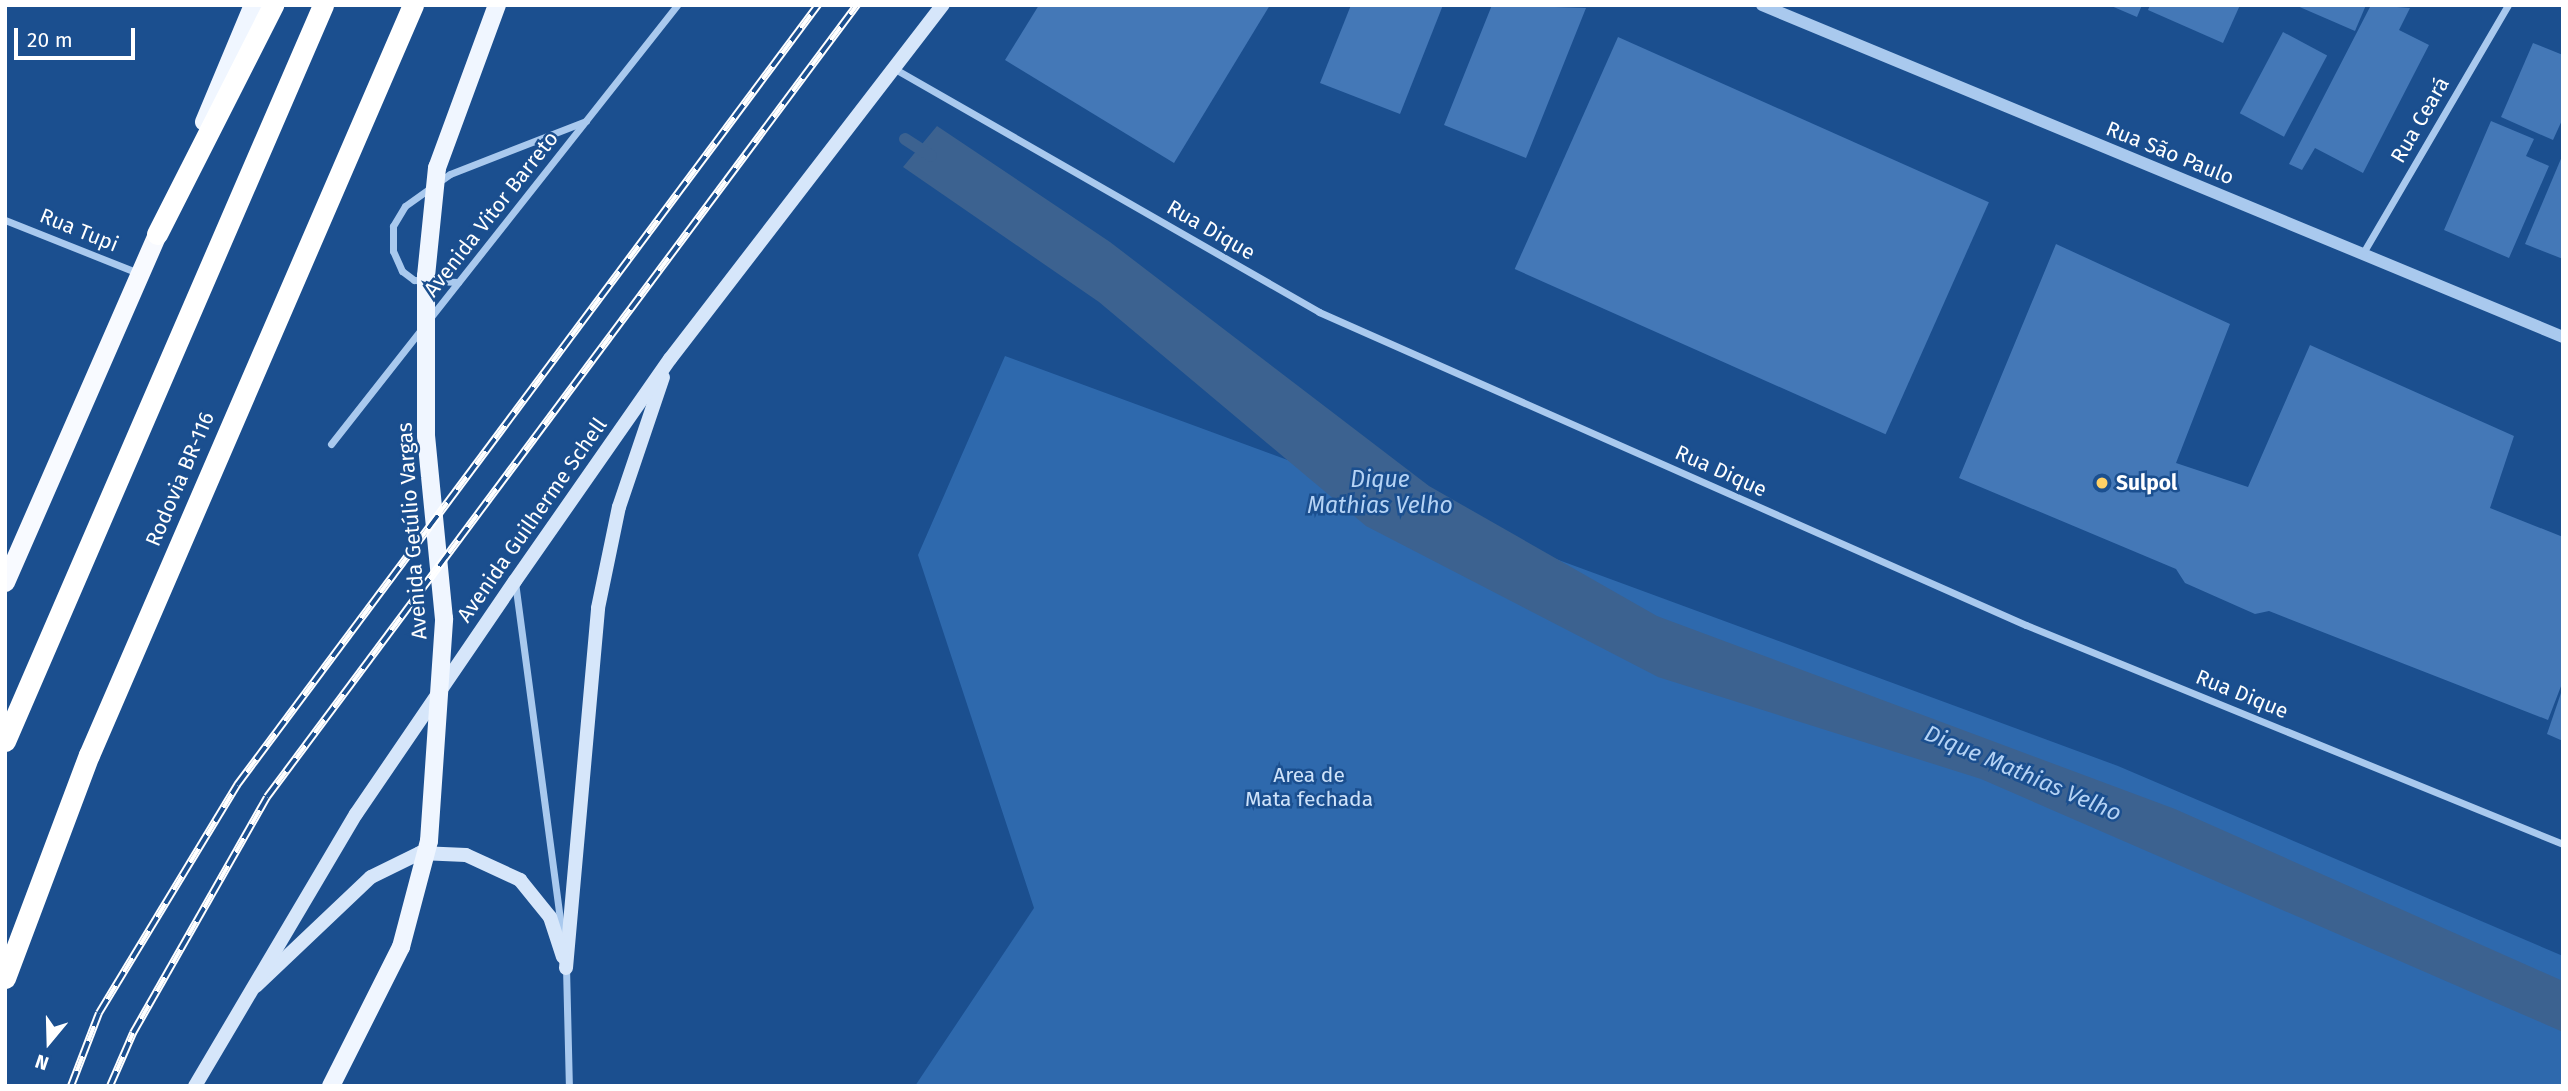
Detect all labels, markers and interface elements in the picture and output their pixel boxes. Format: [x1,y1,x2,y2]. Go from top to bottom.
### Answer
scale bar [18,14,138,58]
text: 20 m [27,27,73,53]
street label: Rua Ceará [2385,73,2455,167]
street label: Rua São Paulo [2102,116,2238,190]
street label: Avenida Vitor Barreto [419,126,563,302]
street label: Rua Dique [1162,195,1260,265]
street label: Rua Tupi [36,203,122,257]
street label: Rodovia BR-116 [140,408,220,550]
street label: Avenida Guilherme Schell [452,413,612,627]
street label: Avenida Getúlio Vargas [392,422,432,640]
street label: Rua Dique [1671,440,1771,502]
water label: Dique Mathias Velho [1307,465,1453,519]
place label: Sulpol [2116,470,2177,496]
marker: Sulpol [2094,475,2110,491]
street label: Rua Dique [2192,664,2292,724]
water label: Dique Mathias Velho [1920,719,2126,827]
park label: Area de Mata fechada [1245,762,1373,812]
north arrow [14,1007,84,1077]
text: N [32,1049,52,1075]

